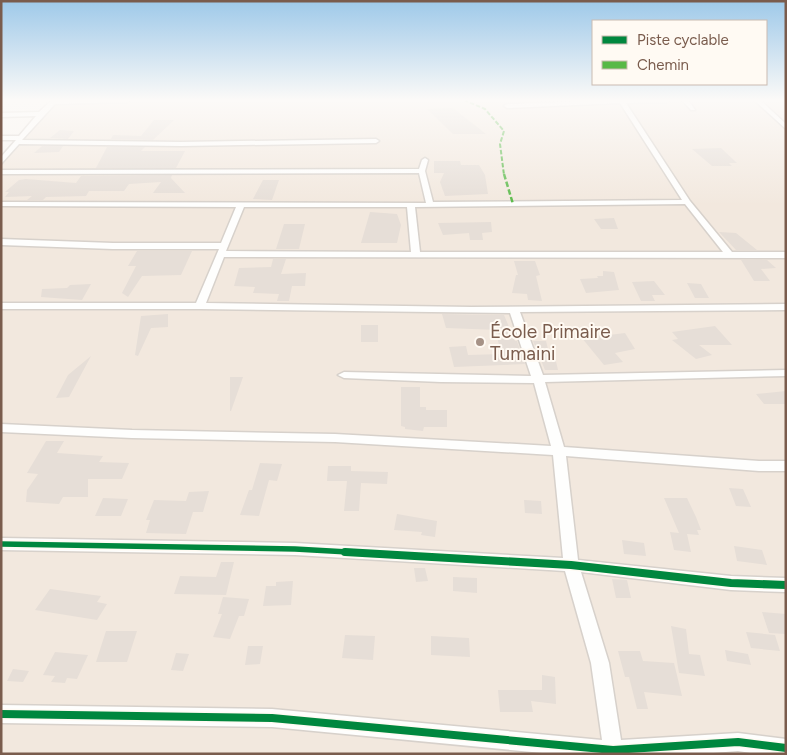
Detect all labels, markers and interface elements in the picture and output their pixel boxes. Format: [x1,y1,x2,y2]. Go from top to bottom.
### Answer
legend [592,20,767,85]
text: Piste cyclable [637,31,729,49]
text: Chemin [637,56,689,74]
place label: École Primaire Tumaini [490,320,611,365]
marker: École Primaire Tumaini [474,336,486,348]

